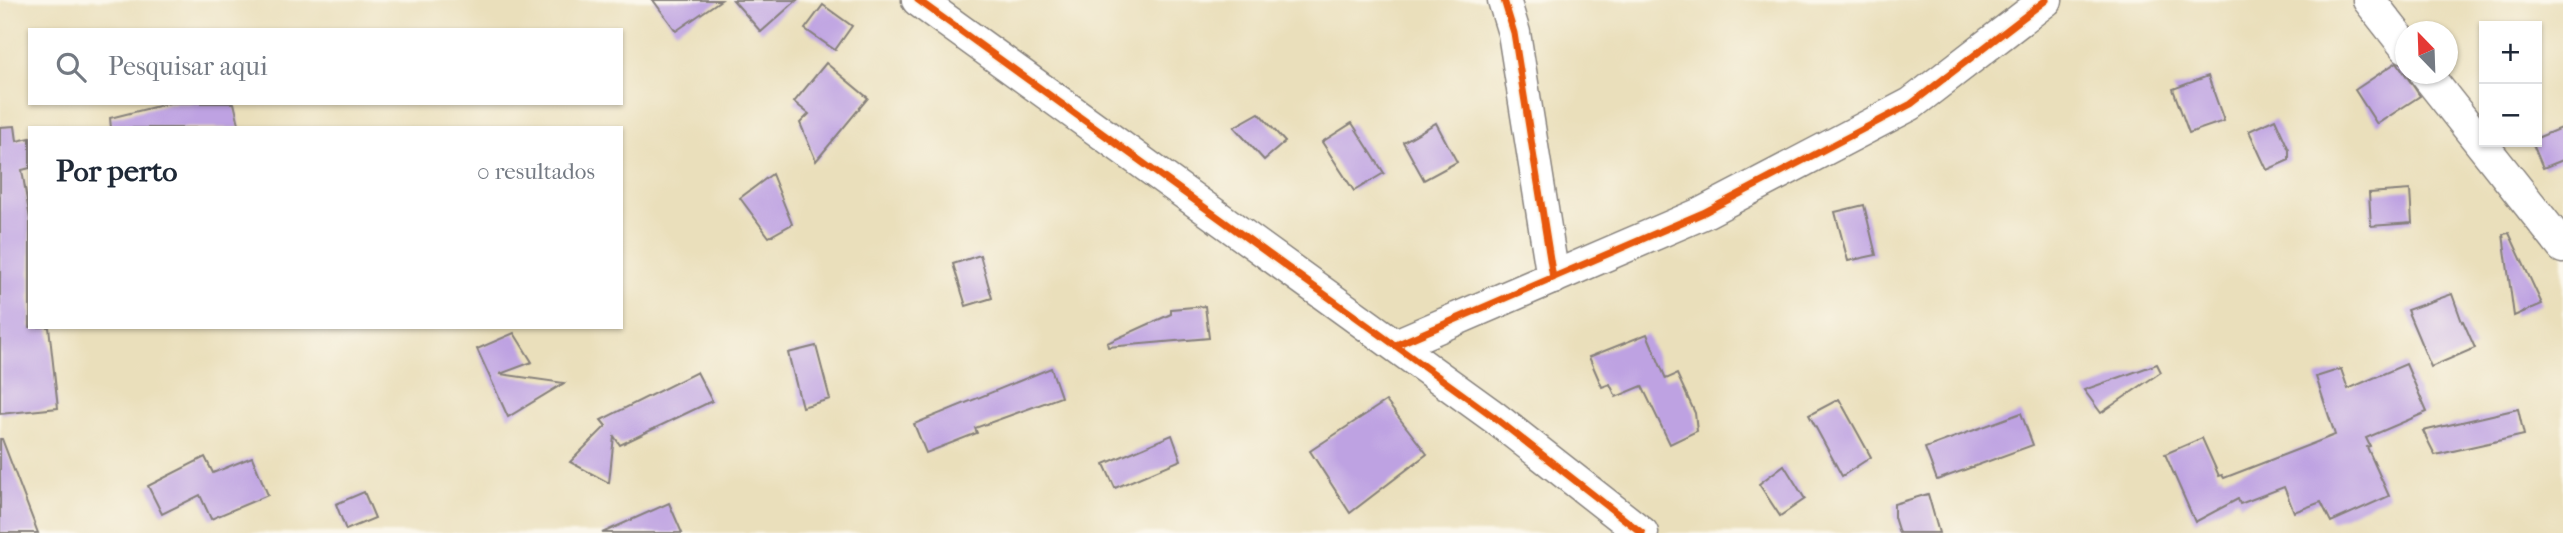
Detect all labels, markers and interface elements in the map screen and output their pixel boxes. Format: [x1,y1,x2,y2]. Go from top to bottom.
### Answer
north arrow [2395,21,2458,84]
map controls [2479,21,2542,147]
button: + [2479,21,2542,84]
search box [28,28,623,105]
icon: search [52,48,90,86]
text: Pesquisar aqui [108,51,268,82]
button: − [2479,84,2542,147]
text: Por perto [56,154,178,189]
text: 0 resultados [477,158,595,185]

